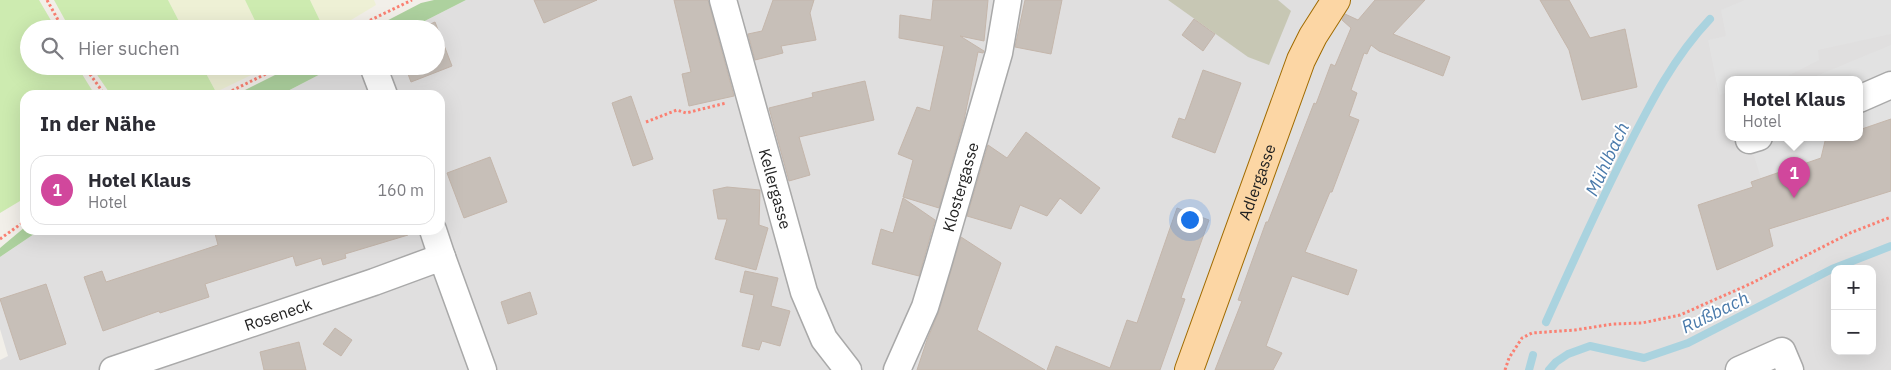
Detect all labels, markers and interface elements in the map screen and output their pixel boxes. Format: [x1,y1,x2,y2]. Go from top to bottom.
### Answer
search box [20,20,445,75]
icon: search [38,34,66,62]
text: Hier suchen [78,36,180,60]
popup [1725,76,1863,141]
text: Hotel Klaus [1743,87,1845,111]
text: In der Nähe [40,109,156,137]
text: Hotel [1743,111,1781,131]
water label: Mühlbach [1580,118,1634,200]
street label: Klostergasse [938,140,983,234]
street label: Adlergasse [1234,141,1280,223]
street label: Kellergasse [755,146,796,232]
pin: 1 [1778,157,1810,198]
text: Hotel Klaus [88,168,191,192]
text: 1 [52,180,62,200]
text: 160 m [377,180,424,200]
text: Hotel [88,192,127,212]
your location [1177,207,1203,233]
map controls [1831,265,1876,355]
button: + [1831,265,1876,310]
water label: Rußbach [1677,286,1753,338]
street label: Roseneck [242,294,315,335]
button: − [1831,310,1876,355]

